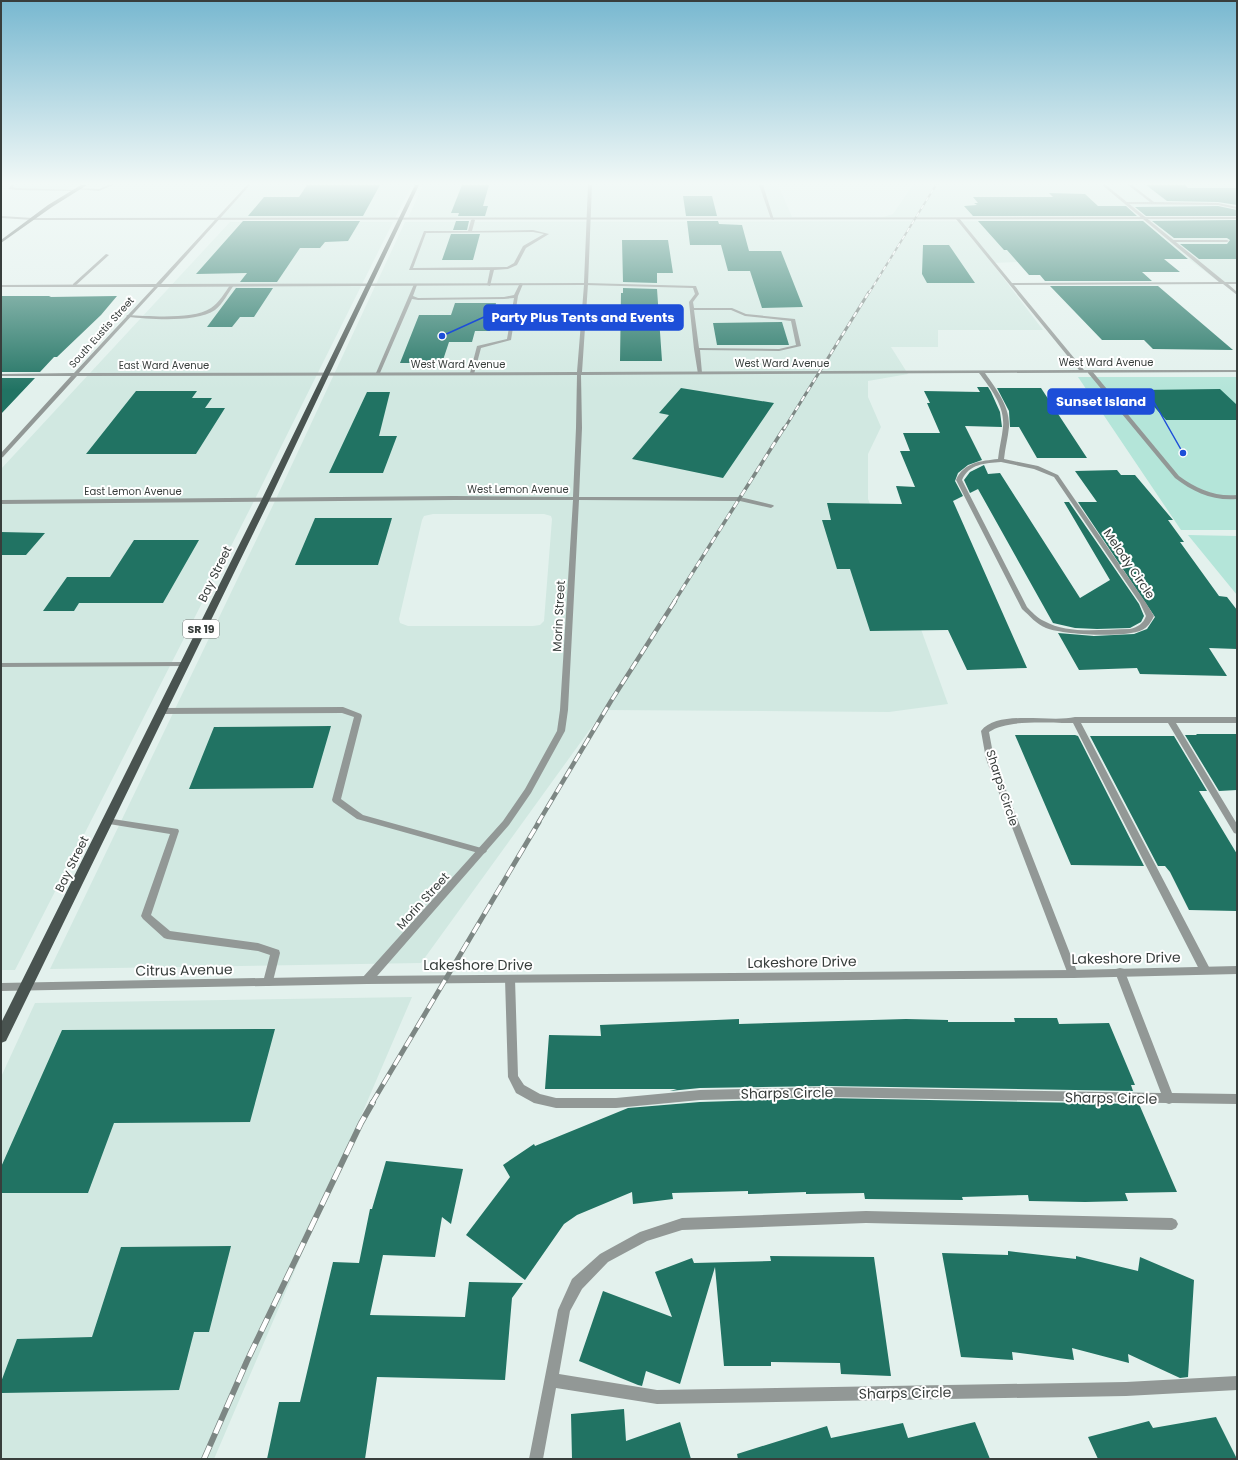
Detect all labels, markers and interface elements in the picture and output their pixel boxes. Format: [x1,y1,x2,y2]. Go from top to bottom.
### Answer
street label: South Eustis Street [65,293,138,371]
callout: Party Plus Tents and Events [484,305,683,330]
text: Party Plus Tents and Events [492,308,674,327]
street label: West Ward Avenue [1059,355,1153,370]
street label: West Ward Avenue [735,356,829,371]
street label: West Ward Avenue [411,357,505,372]
street label: East Ward Avenue [119,358,209,373]
callout: Sunset Island [1048,389,1154,414]
text: Sunset Island [1056,392,1146,411]
street label: West Lemon Avenue [467,482,569,497]
street label: East Lemon Avenue [84,484,182,499]
street label: Melody Circle [1100,525,1159,602]
street label: Bay Street [194,543,235,605]
street label: Morin Street [548,580,569,652]
road number: SR 19 [183,620,219,638]
street label: Sharps Circle [982,748,1023,828]
street label: Bay Street [51,833,92,895]
street label: Morin Street [392,868,453,933]
street label: Lakeshore Drive [1071,947,1181,969]
street label: Lakeshore Drive [747,951,857,973]
street label: Lakeshore Drive [423,955,533,975]
street label: Citrus Avenue [135,959,233,981]
street label: Sharps Circle [741,1082,834,1104]
street label: Sharps Circle [1065,1087,1158,1109]
street label: Sharps Circle [859,1382,952,1404]

